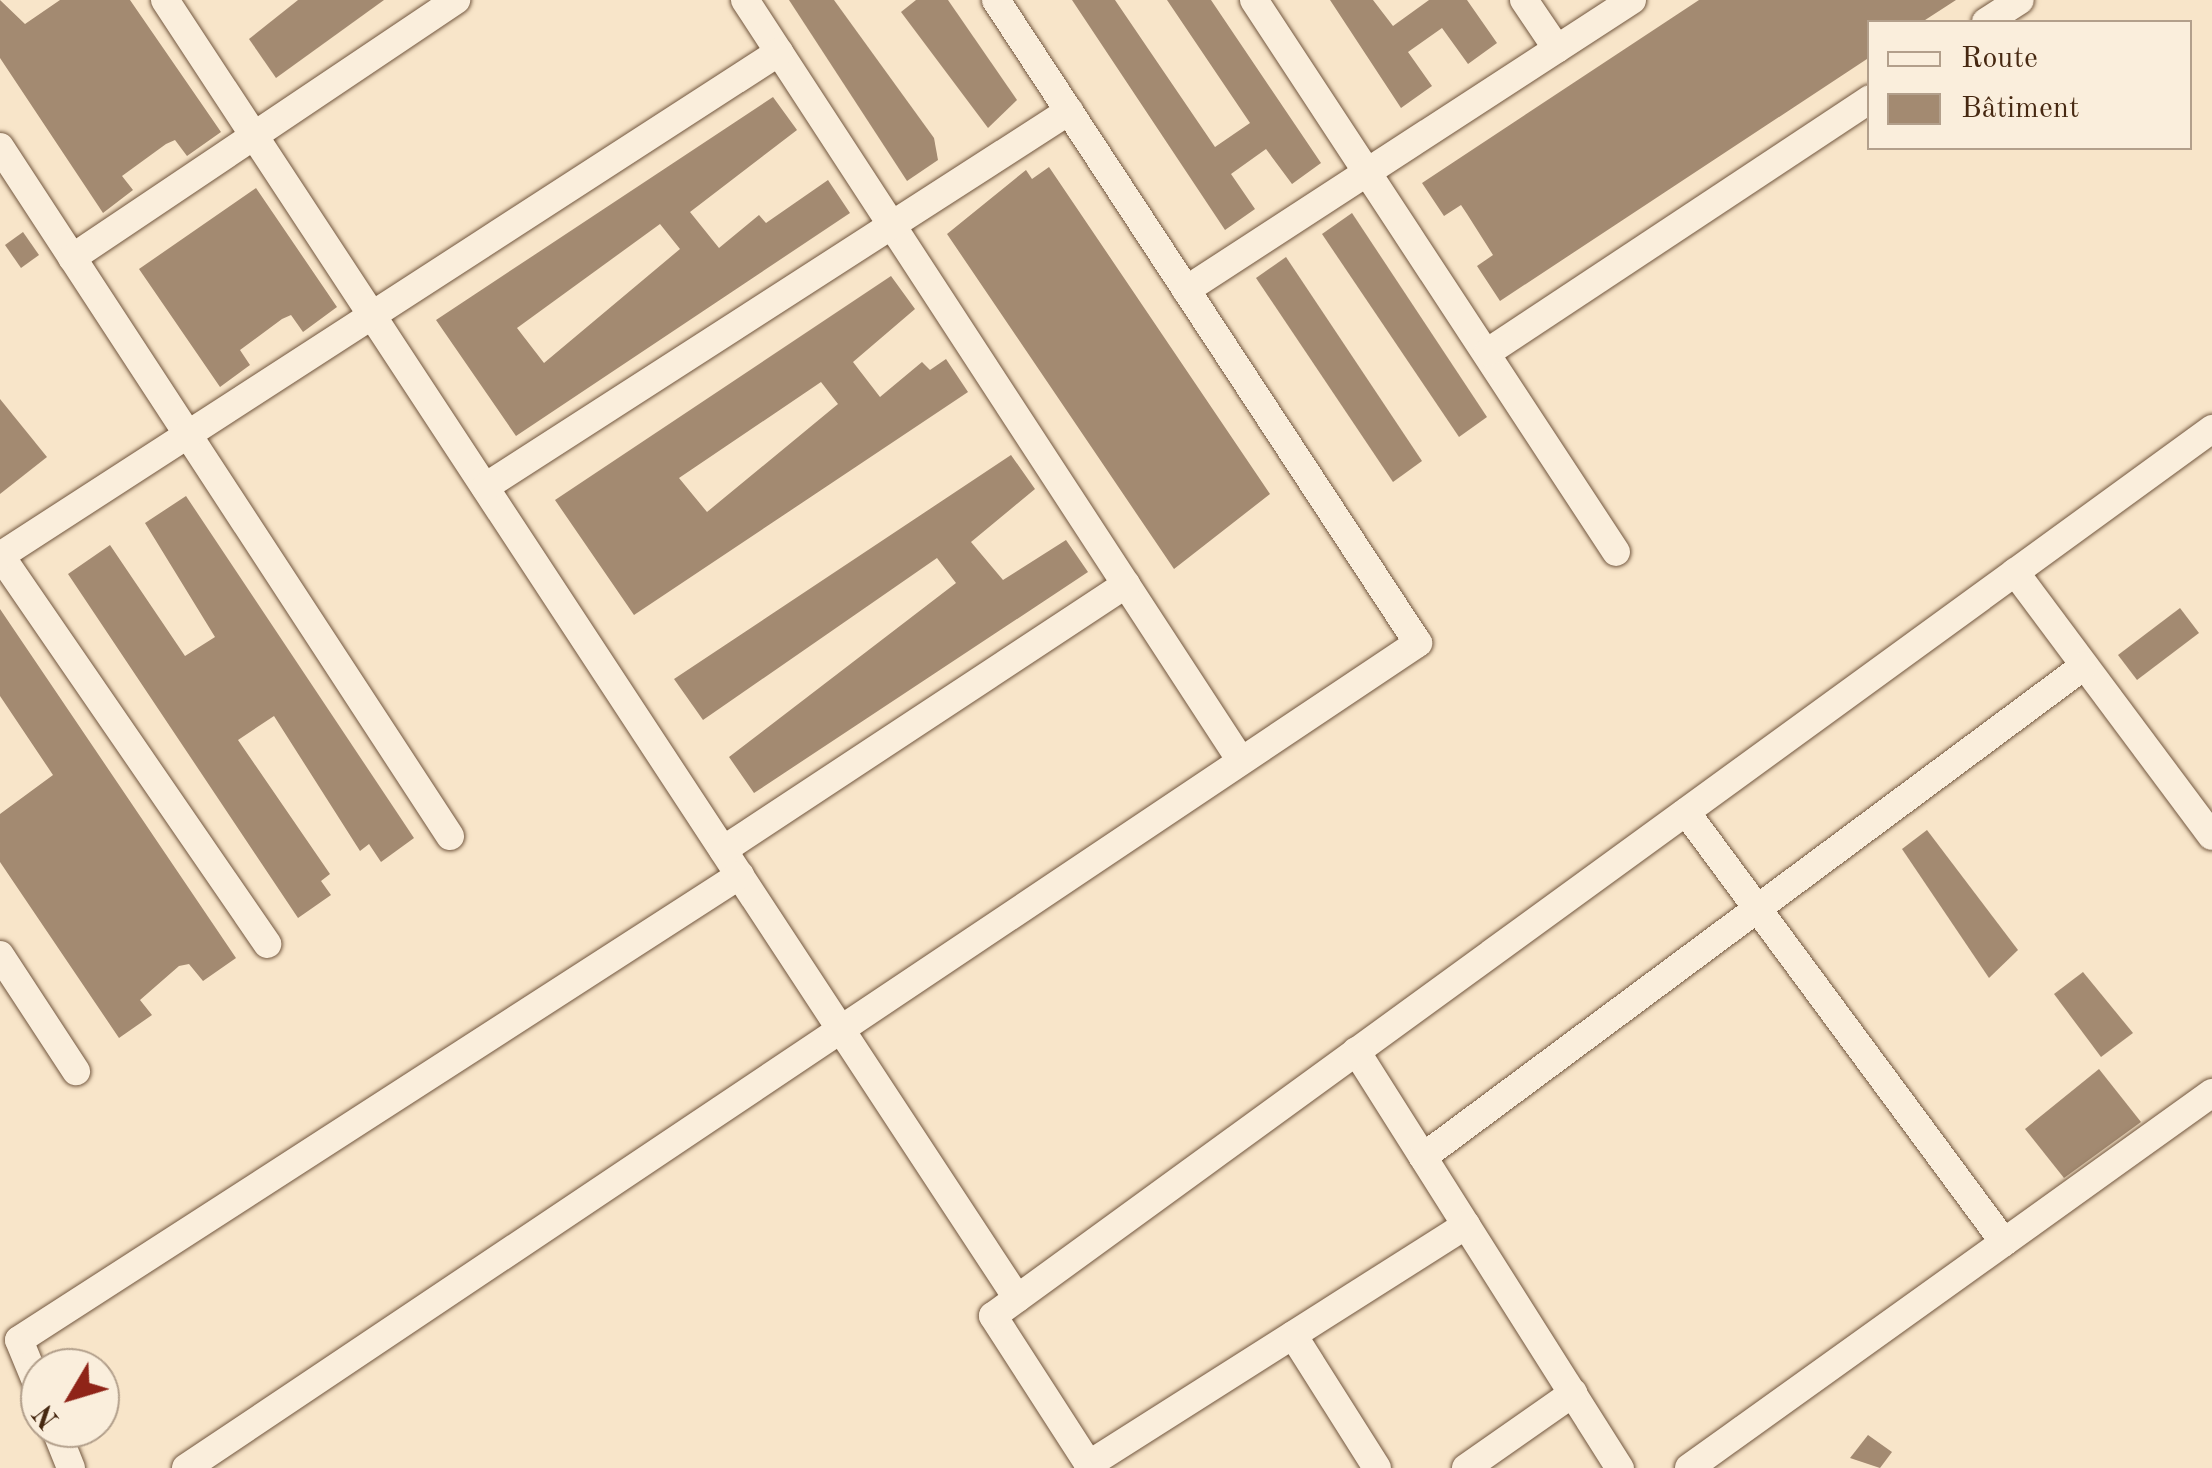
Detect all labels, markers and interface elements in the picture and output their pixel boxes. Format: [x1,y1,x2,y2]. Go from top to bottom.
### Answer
legend [1867,20,2192,150]
text: Route [1961,44,2038,74]
text: Bâtiment [1961,94,2079,124]
north arrow [20,1348,120,1448]
text: N [30,1398,66,1432]

